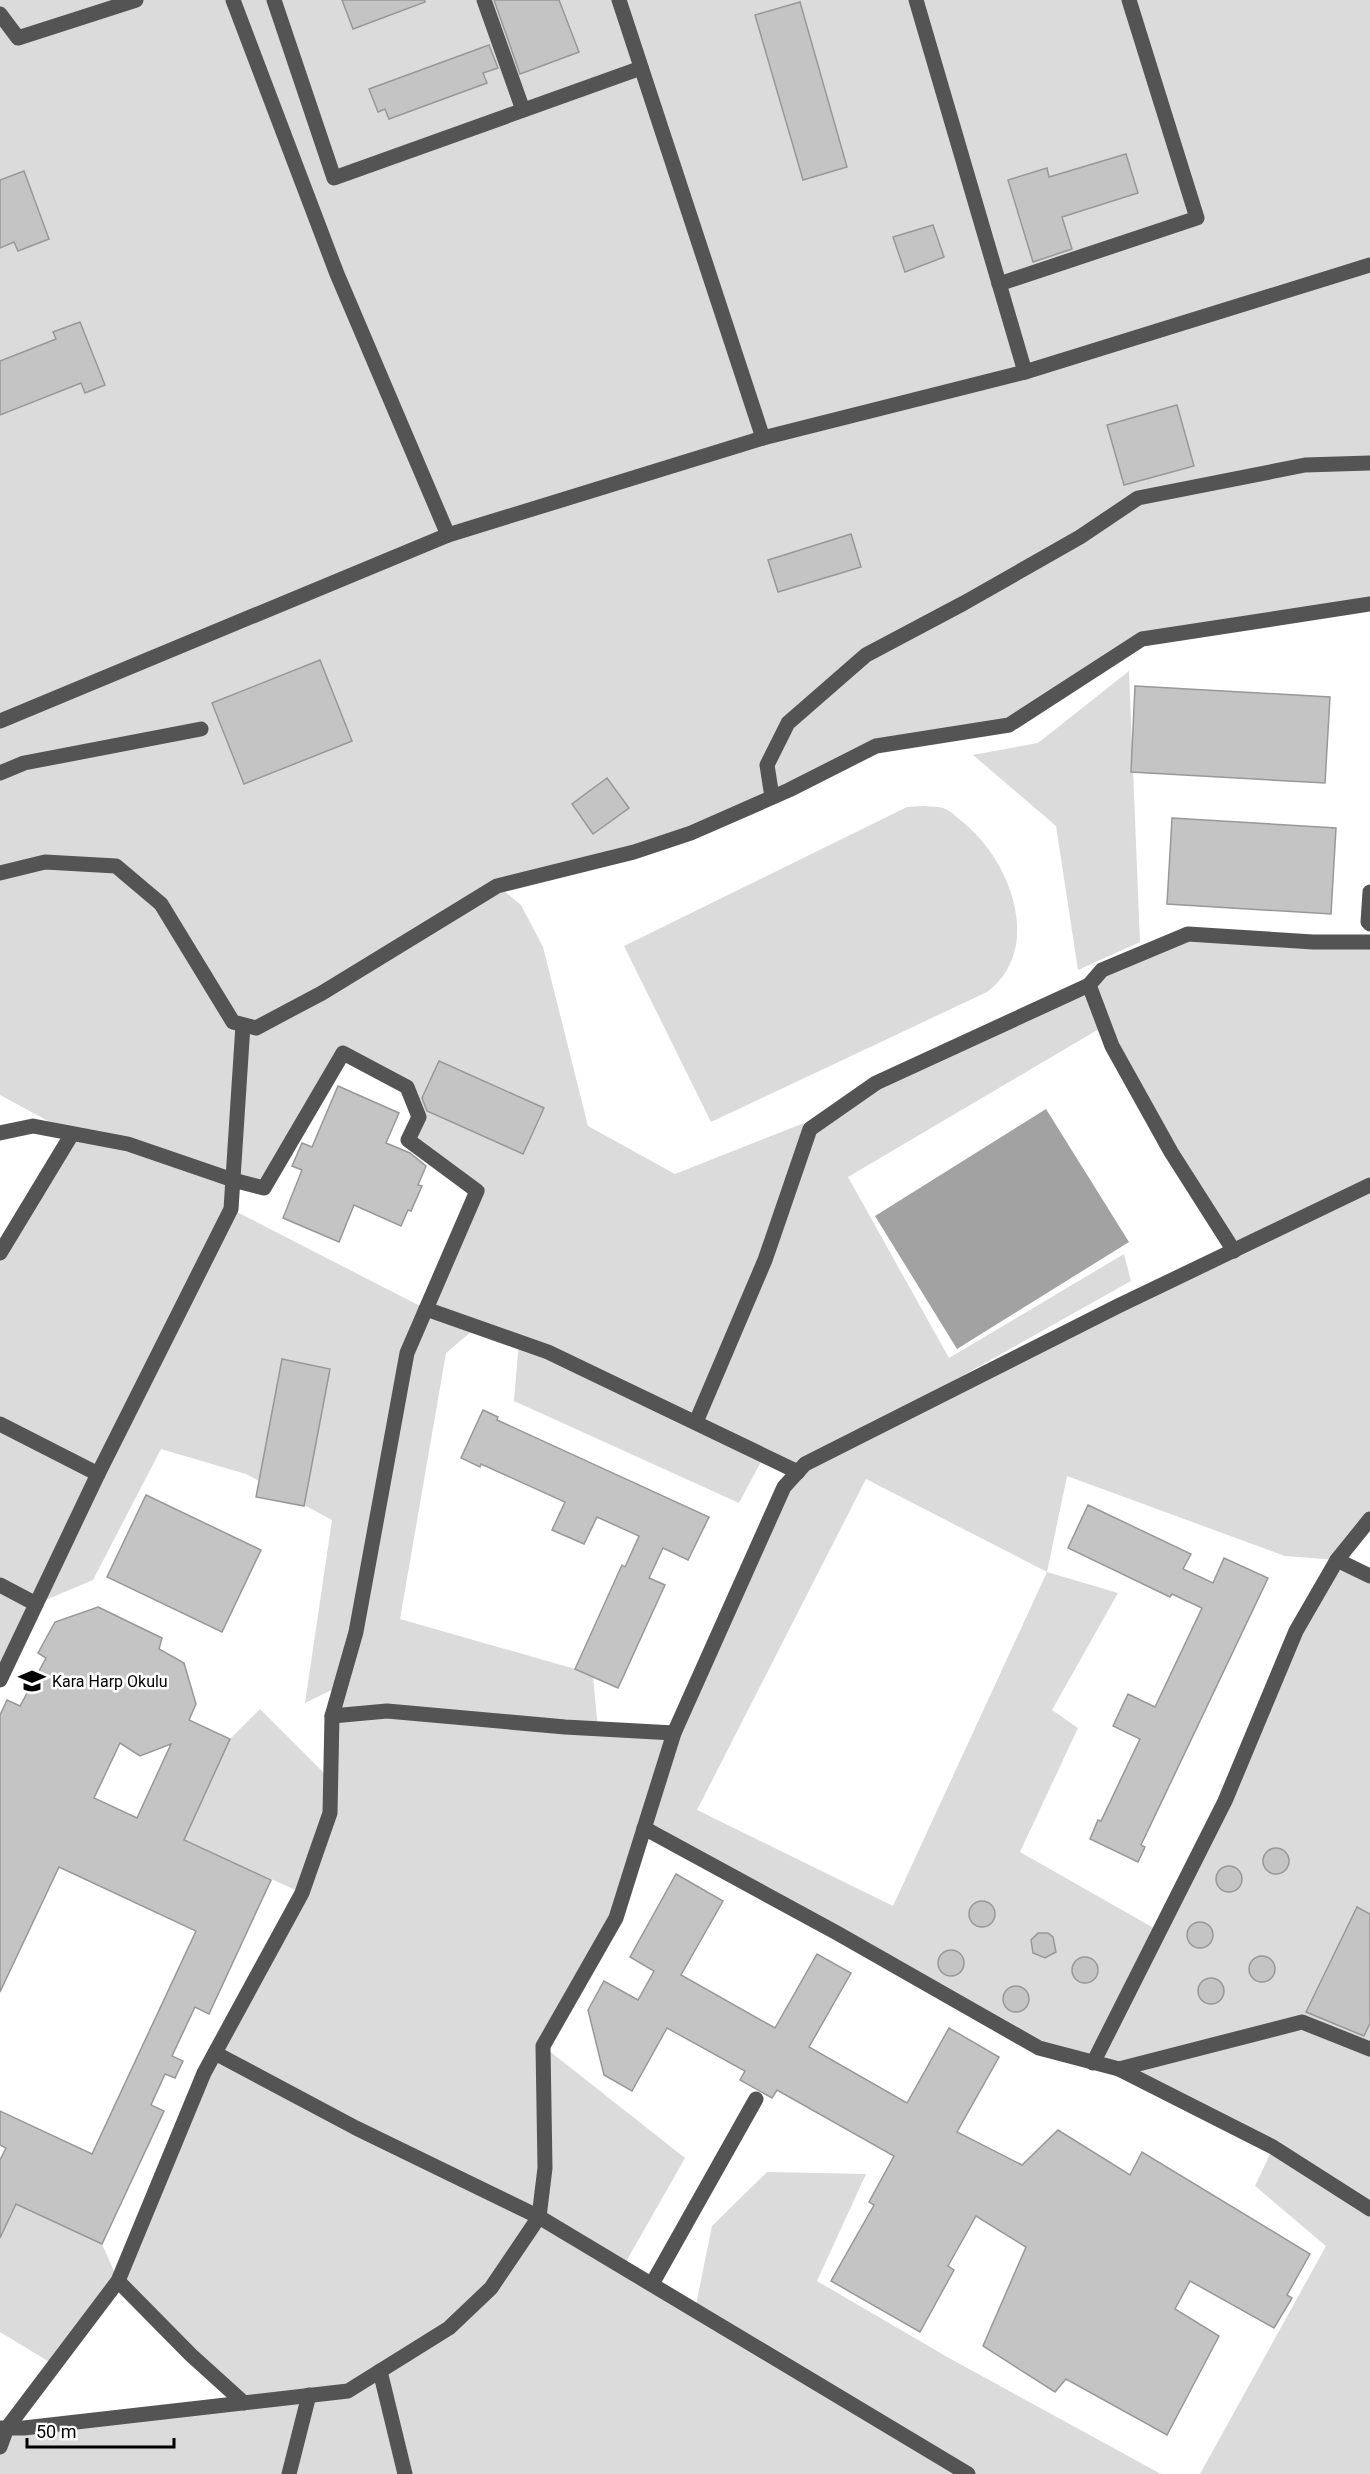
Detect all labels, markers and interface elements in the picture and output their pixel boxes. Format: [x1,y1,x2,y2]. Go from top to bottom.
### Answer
school or university icon: Kara Harp Okulu [17,1666,47,1696]
place label: Kara Harp Okulu [52,1672,168,1691]
scale bar [27,2411,174,2449]
text: 50 m [36,2421,76,2442]

